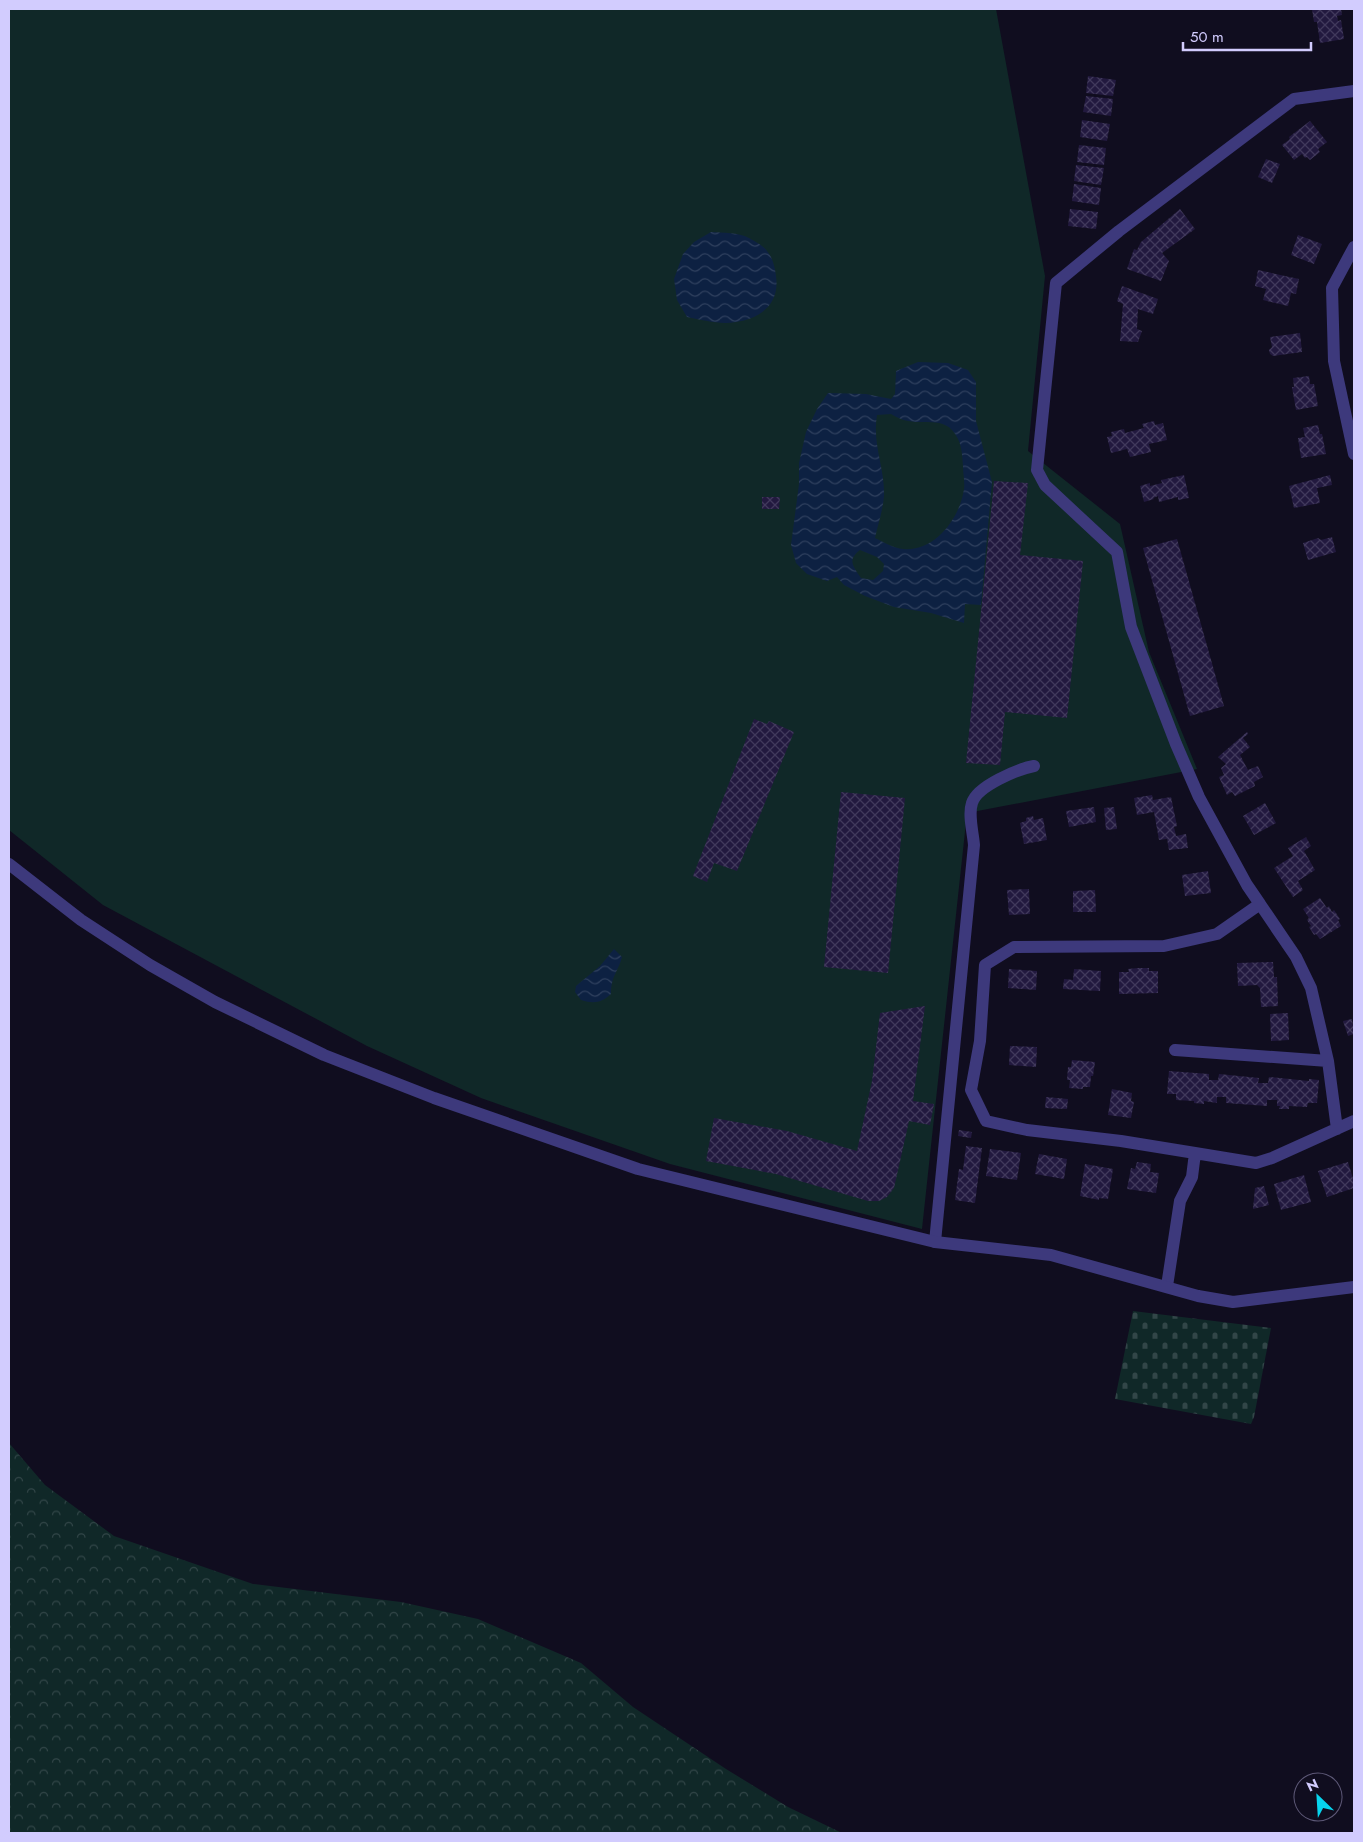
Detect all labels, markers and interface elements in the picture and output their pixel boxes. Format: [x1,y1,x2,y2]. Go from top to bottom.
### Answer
scale bar [1183,20,1310,52]
text: 50 m [1190,26,1224,48]
north arrow [1293,1772,1343,1822]
text: N [1303,1774,1322,1797]

